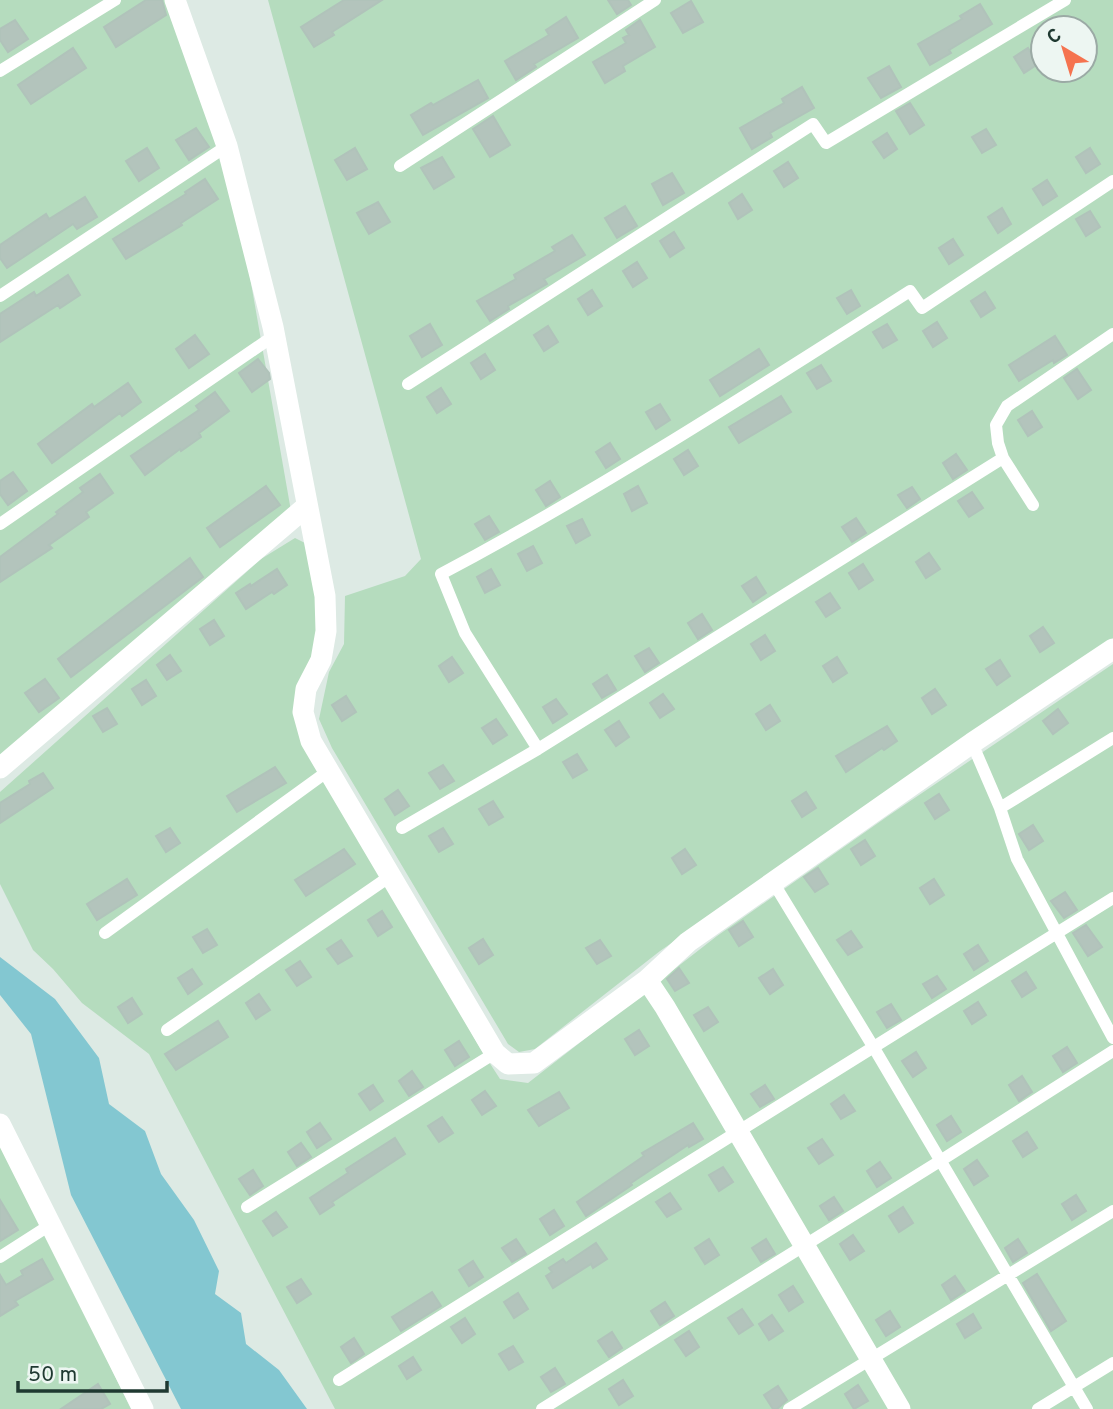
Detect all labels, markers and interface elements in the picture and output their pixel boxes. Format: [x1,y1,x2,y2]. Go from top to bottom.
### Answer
north arrow [1029,14,1099,84]
text: С [1043,24,1067,50]
scale bar [18,1350,166,1394]
text: 50 m [28,1362,77,1389]

